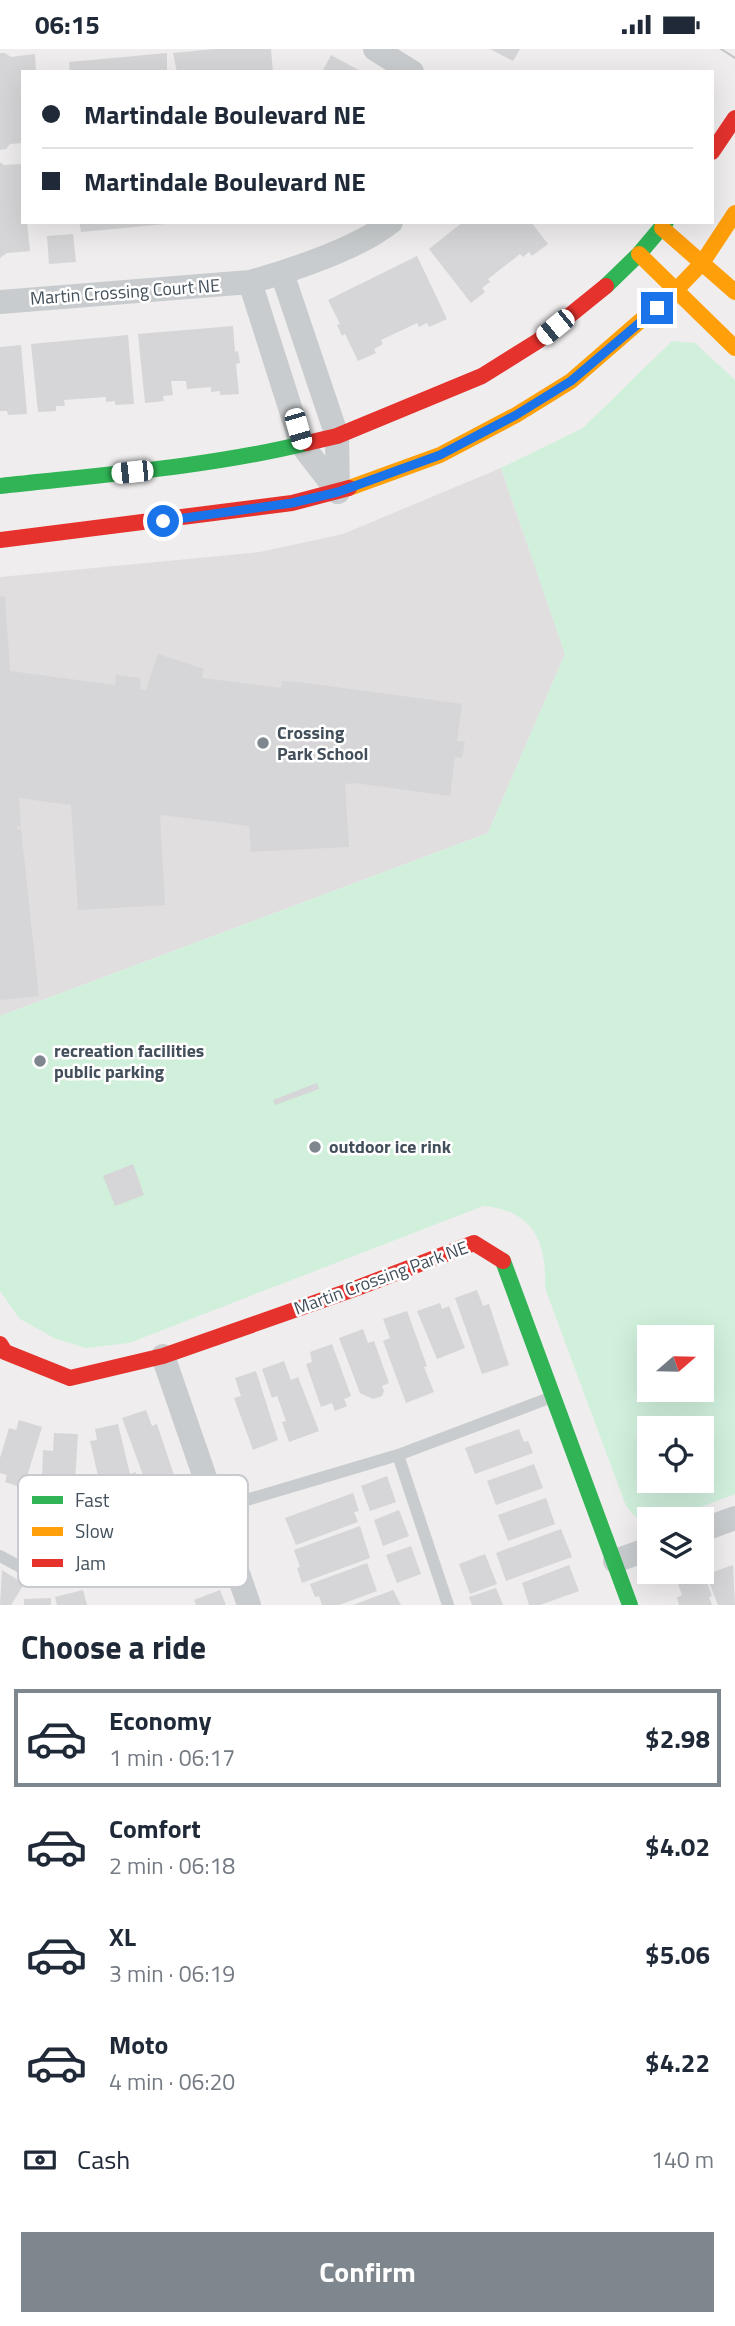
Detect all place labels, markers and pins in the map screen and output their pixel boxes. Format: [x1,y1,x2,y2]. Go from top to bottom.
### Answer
place label: Crossing Park School [277,719,368,767]
marker: Crossing Park School [255,735,271,751]
place label: recreation facilities public parking [54,1037,204,1085]
marker: recreation facilities public parking [32,1053,48,1069]
place label: outdoor ice rink [329,1133,452,1160]
marker: outdoor ice rink [307,1139,323,1155]

